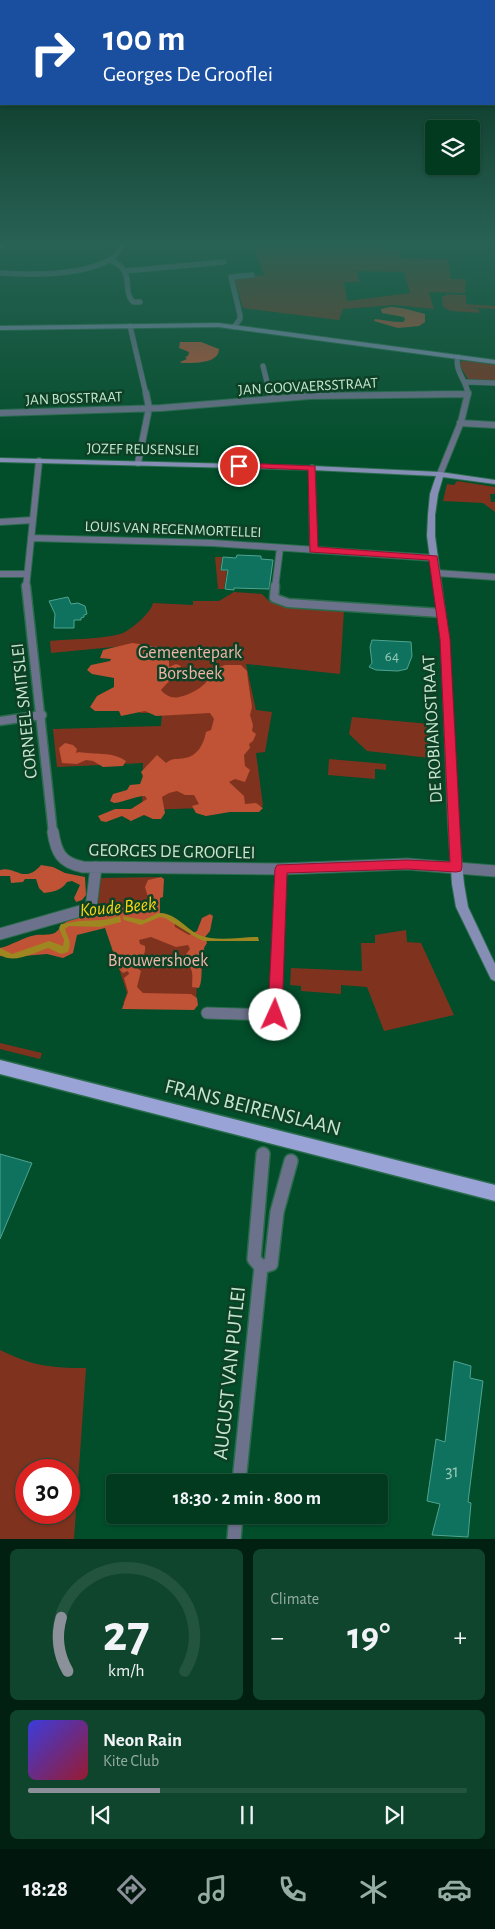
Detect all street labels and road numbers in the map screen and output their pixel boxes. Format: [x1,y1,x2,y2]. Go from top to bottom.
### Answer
street label: JAN GOOVAERSSTRAAT [238,375,379,398]
street label: JAN BOSSTRAAT [25,389,123,408]
street label: JOZEF REUSENSLEI [87,441,199,458]
street label: LOUIS VAN REGENMORTELLEI [84,519,262,540]
street label: CORNEEL SMITSLEI [9,642,41,780]
street label: DE ROBIANOSTRAAT [420,654,446,804]
street label: GEORGES DE GROOFLEI [88,842,256,862]
street label: FRANS BEIRENSLAAN [163,1075,343,1140]
street label: AUGUST VAN PUTLEI [210,1285,249,1461]

